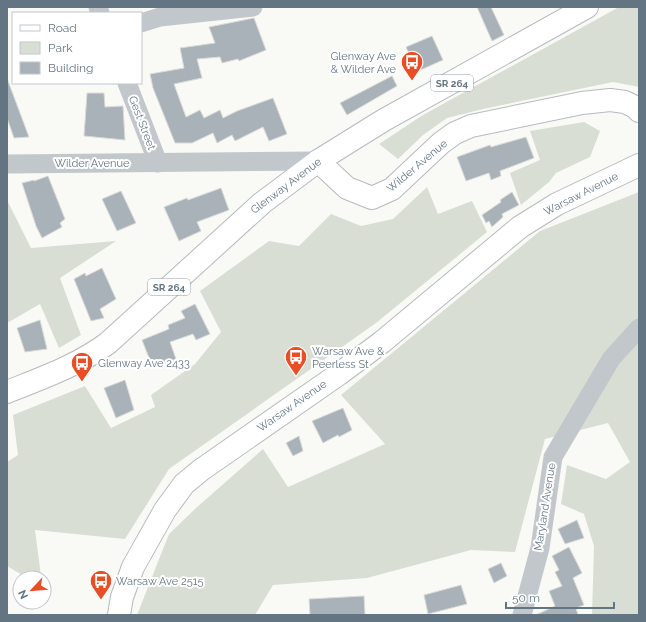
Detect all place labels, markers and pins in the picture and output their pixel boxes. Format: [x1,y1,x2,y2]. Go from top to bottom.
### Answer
bus stop icon: Glenway Ave & Wilder Ave [399,49,425,82]
place label: Glenway Ave & Wilder Ave [330,50,397,76]
bus stop icon: Warsaw Ave & Peerless St [283,344,309,377]
place label: Warsaw Ave & Peerless St [312,345,385,371]
bus stop icon: Glenway Ave 2433 [69,350,95,383]
place label: Glenway Ave 2433 [98,357,190,370]
bus stop icon: Warsaw Ave 2515 [88,568,114,601]
place label: Warsaw Ave 2515 [116,575,203,588]

